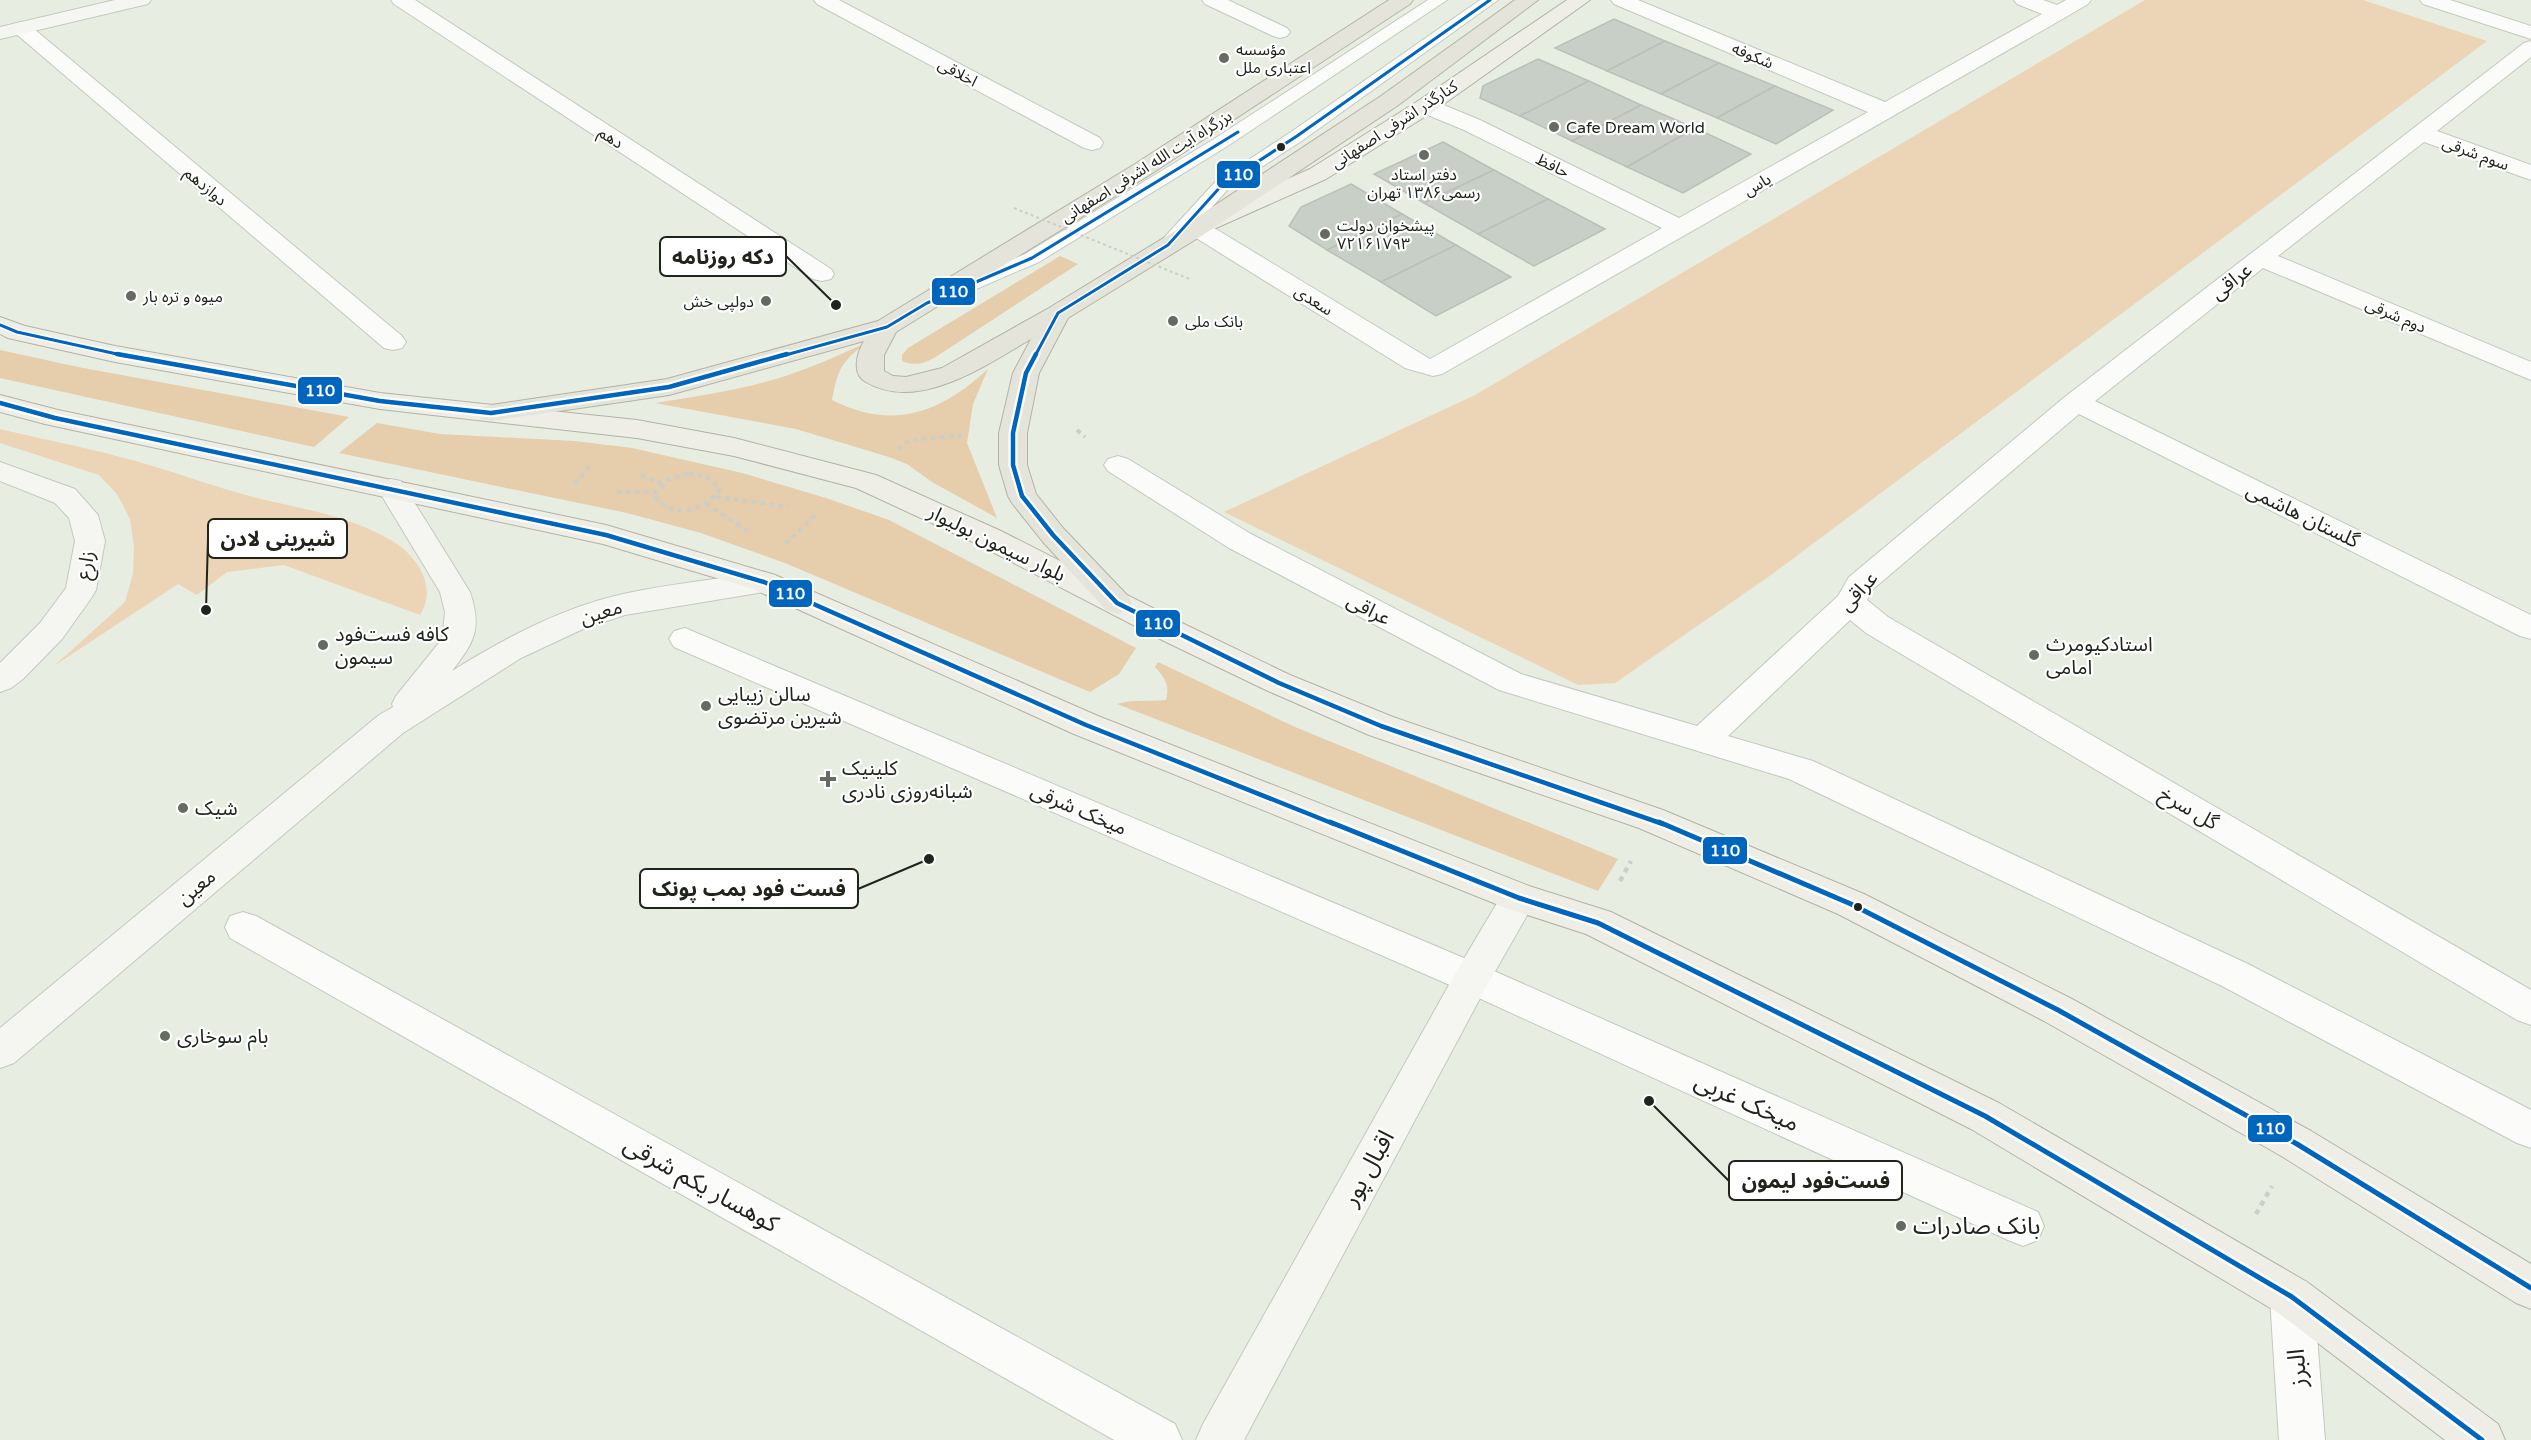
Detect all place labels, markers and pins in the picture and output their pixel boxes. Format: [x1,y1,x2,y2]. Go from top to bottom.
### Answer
place label: مؤسسه اعتباری ملل [1236,40,1311,78]
marker: مؤسسه اعتباری ملل [1217,51,1231,65]
place label: Cafe Dream World [1566,118,1705,138]
marker: Cafe Dream World [1547,120,1561,134]
unlabelled marker [1275,141,1287,153]
marker: دفتر استاد رسمی۱۳۸۶ تهران [1417,148,1431,162]
place label: دفتر استاد رسمی۱۳۸۶ تهران [1367,165,1481,203]
place label: پیشخوان دولت ۷۲۱۶۱۷۹۳ [1337,216,1434,254]
marker: پیشخوان دولت ۷۲۱۶۱۷۹۳ [1318,227,1332,241]
callout: دکه روزنامه [660,237,786,276]
place label: میوه و تره بار [142,287,223,307]
marker: میوه و تره بار [124,289,138,303]
place label: دولپی خش [683,292,754,312]
marker: دولپی خش [759,294,773,308]
place label: بانک ملی [1185,312,1243,332]
marker: بانک ملی [1166,314,1180,328]
callout: شیرینی لادن [208,519,347,558]
place label: کافه فست‌فود سیمون [335,623,449,670]
place label: استادکیومرث امامی [2046,633,2153,680]
marker: کافه فست‌فود سیمون [316,638,330,652]
marker: استادکیومرث امامی [2027,648,2041,662]
place label: سالن زیبایی شیرین مرتضوی [718,683,842,730]
marker: سالن زیبایی شیرین مرتضوی [699,699,713,713]
place label: کلینیک شبانه‌روزی نادری [842,757,973,804]
marker: کلینیک شبانه‌روزی نادری [819,770,837,788]
place label: شیک [195,797,238,821]
marker: شیک [176,801,190,815]
callout: فست فود بمب پونک [640,869,858,908]
unlabelled marker [1852,901,1864,913]
place label: بام سوخاری [177,1025,268,1051]
marker: بام سوخاری [158,1029,172,1043]
callout: فست‌فود لیمون [1729,1161,1902,1200]
place label: بانک صادرات [1913,1212,2040,1241]
marker: بانک صادرات [1894,1219,1908,1233]

